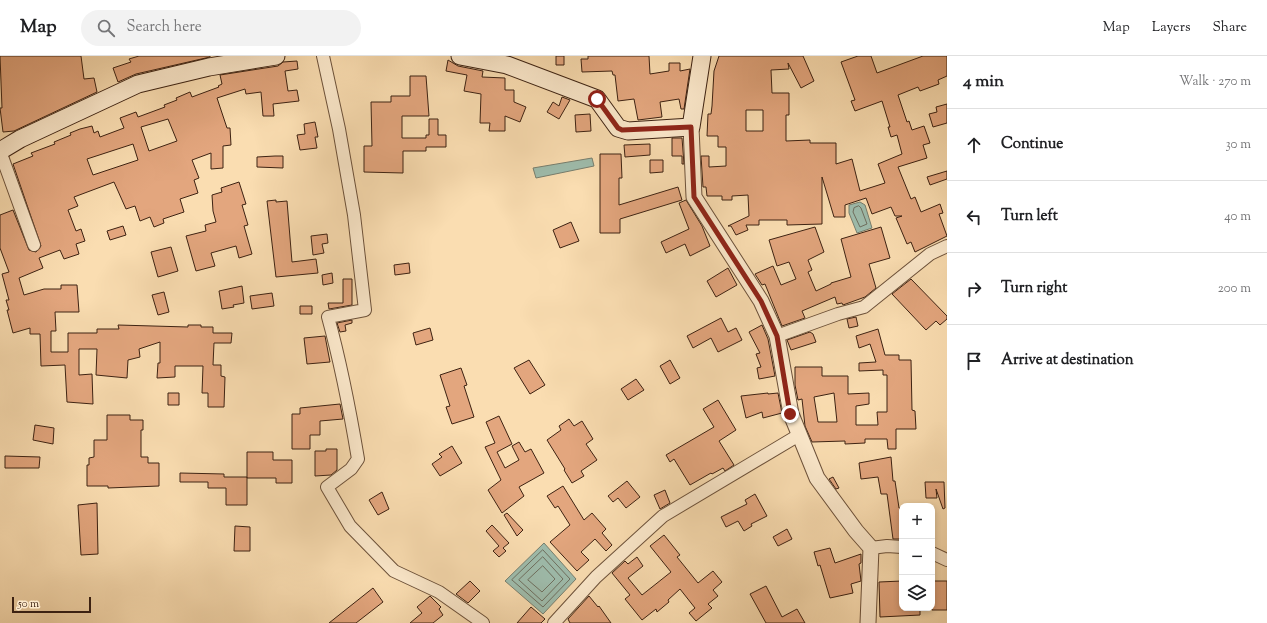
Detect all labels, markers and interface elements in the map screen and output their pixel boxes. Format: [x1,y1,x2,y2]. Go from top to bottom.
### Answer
search box [81,10,361,46]
text: Map [20,14,57,41]
icon: search [95,17,117,39]
text: Search here [127,17,202,38]
text: Map [1103,18,1130,38]
text: Layers [1152,18,1190,38]
text: Share [1212,18,1247,38]
text: 4 min [963,70,1004,94]
text: Walk · 270 m [1179,73,1251,91]
route start [588,90,606,108]
icon: ahead [963,134,985,156]
text: Continue [1001,134,1063,155]
text: 30 m [1225,136,1251,154]
icon: left [963,206,985,228]
text: Turn left [1001,206,1058,227]
text: 40 m [1224,208,1251,226]
icon: right [963,278,985,300]
text: Turn right [1001,278,1067,299]
text: 200 m [1218,280,1251,298]
icon: arrive [963,350,985,372]
text: Arrive at destination [1001,350,1134,371]
route end [781,405,799,423]
map controls [899,503,935,611]
button: + [899,503,935,539]
button: − [899,539,935,575]
button: layers [899,575,935,611]
scale bar [12,595,91,614]
text: 50 m [18,596,39,612]

